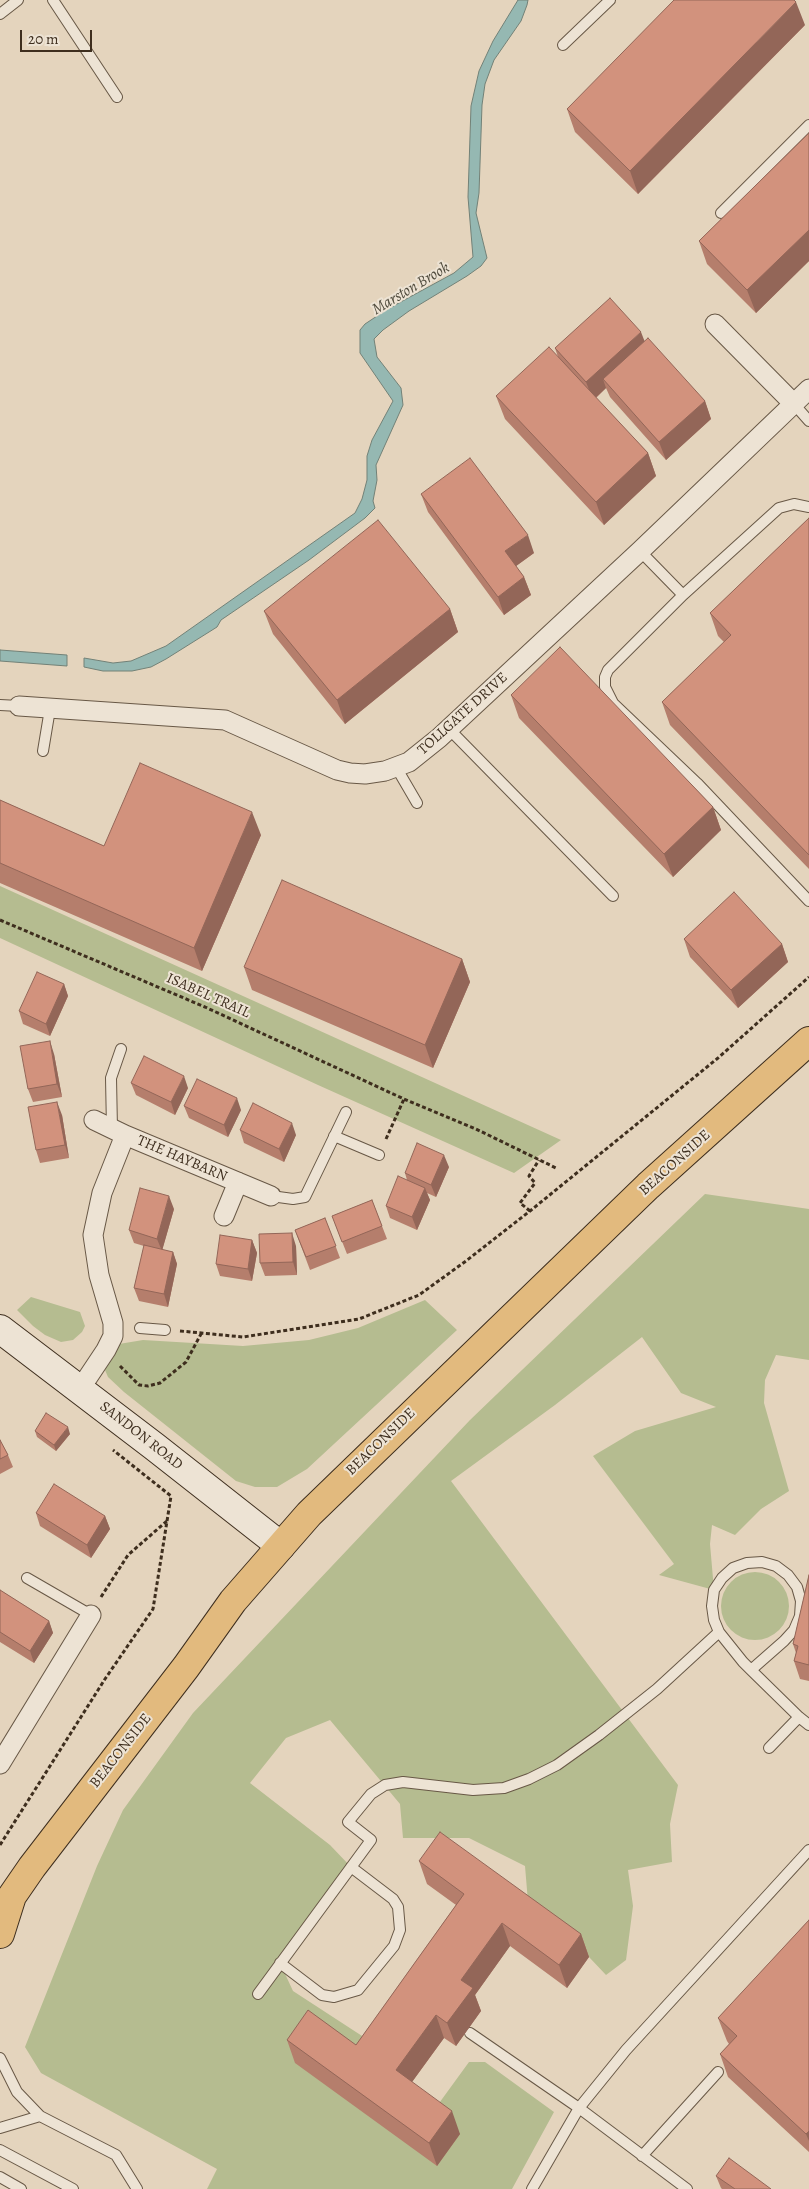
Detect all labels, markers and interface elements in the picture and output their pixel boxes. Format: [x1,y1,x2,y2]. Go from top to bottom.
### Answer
scale bar [22,20,95,52]
text: 20 m [28,29,59,49]
water label: Marston Brook [369,258,453,320]
street label: TOLLGATE DRIVE [414,669,512,759]
street label: ISABEL TRAIL [163,970,253,1022]
street label: BEACONSIDE [636,1126,714,1200]
street label: THE HAYBARN [134,1132,230,1186]
street label: SANDON ROAD [96,1398,186,1474]
street label: BEACONSIDE [343,1404,419,1480]
street label: BEACONSIDE [86,1710,156,1792]

